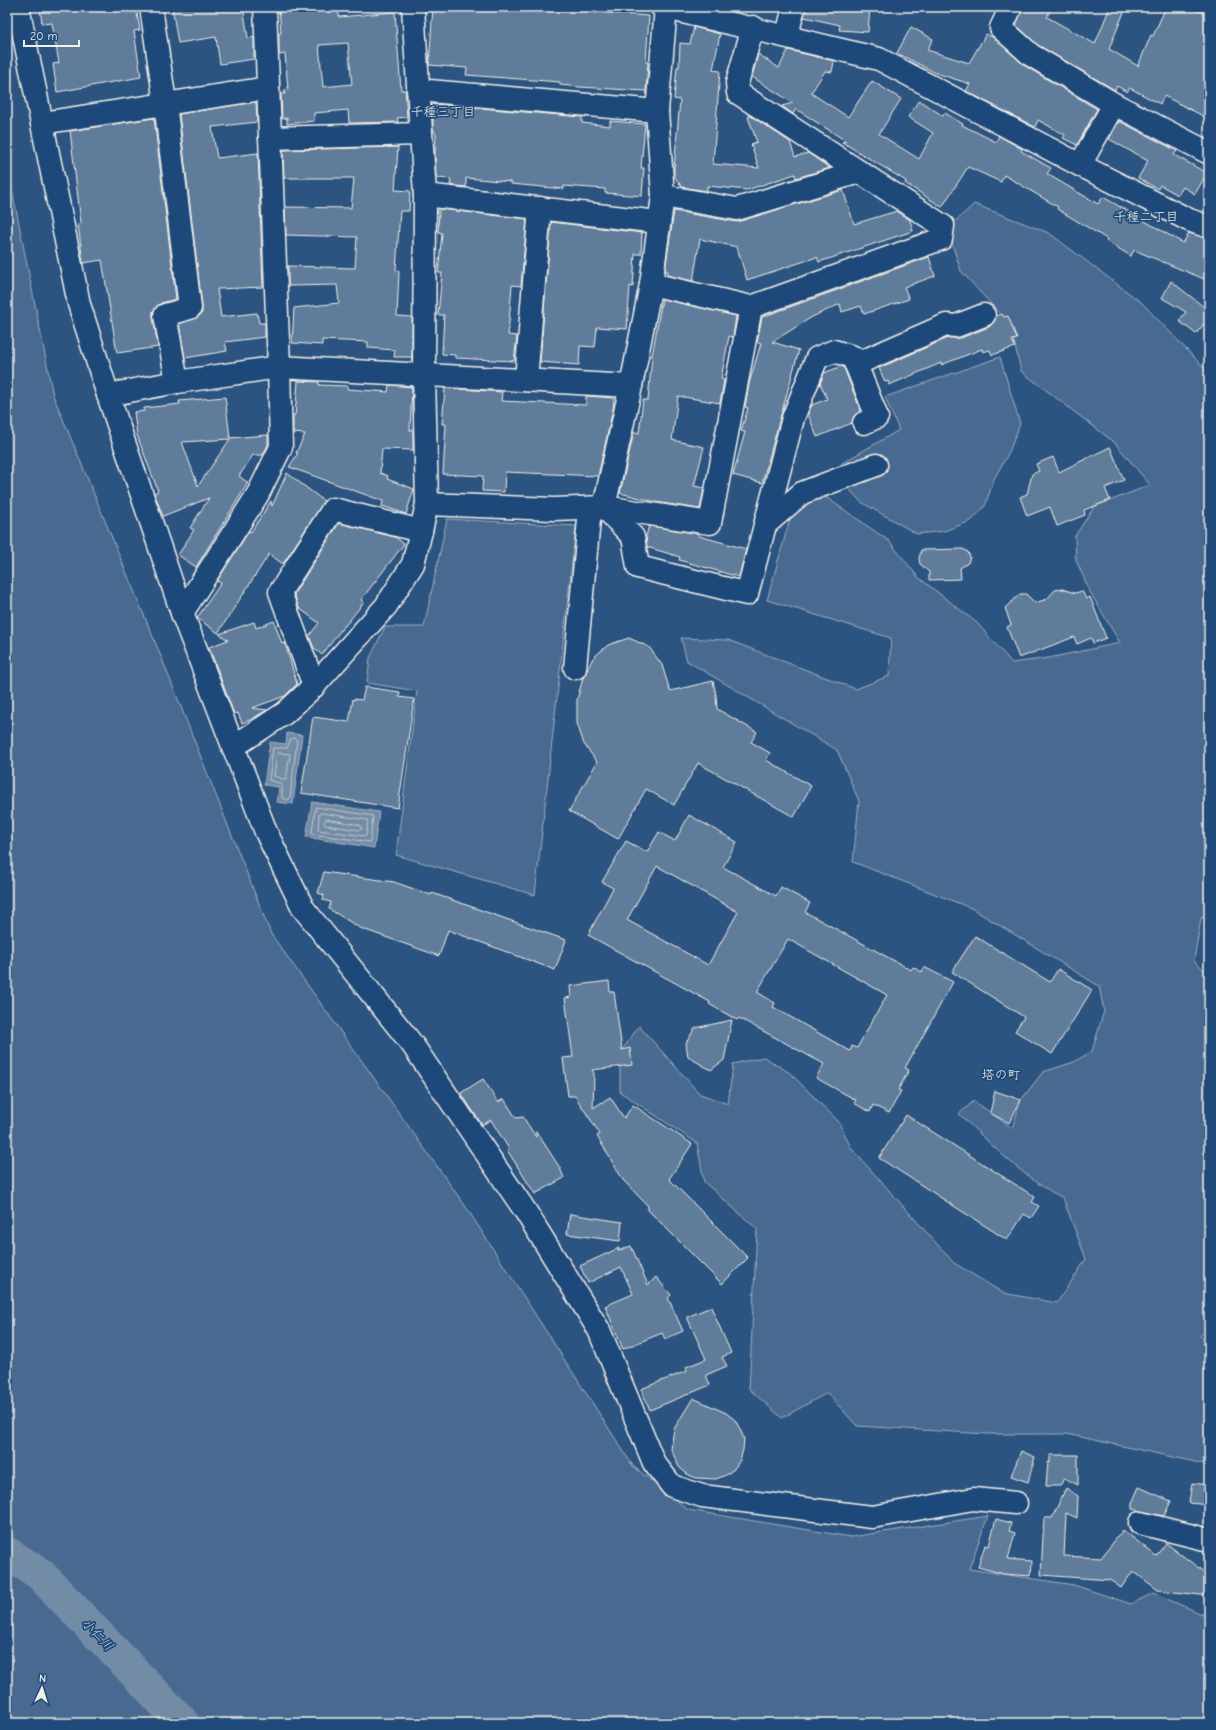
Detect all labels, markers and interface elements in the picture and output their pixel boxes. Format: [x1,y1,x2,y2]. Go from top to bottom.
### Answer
scale bar [24,22,79,48]
text: 20 m [30,29,58,43]
district label: 千種三丁目 [410,104,476,119]
district label: 千種二丁目 [1113,209,1179,224]
district label: 塔の町 [981,1067,1021,1082]
water label: 小仁川 [79,1615,117,1654]
north arrow [22,1668,62,1708]
text: N [39,1672,47,1685]

